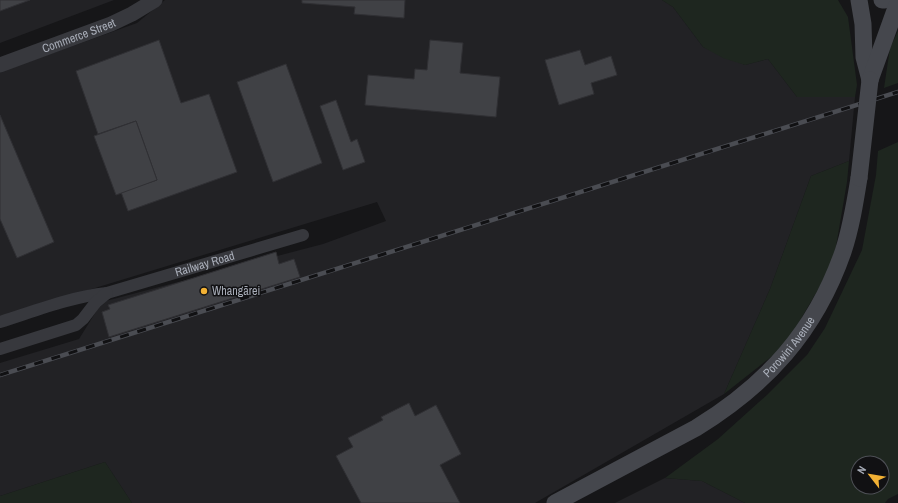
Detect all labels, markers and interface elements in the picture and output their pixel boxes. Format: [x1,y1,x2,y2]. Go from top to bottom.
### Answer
street label: Commerce Street [40,15,119,57]
street label: Railway Road [173,248,236,280]
place label: Whangārei [212,283,260,299]
marker: Whangārei [199,286,209,296]
street label: Porowini Avenue [760,313,819,381]
north arrow [850,455,890,495]
text: N [854,463,869,476]

